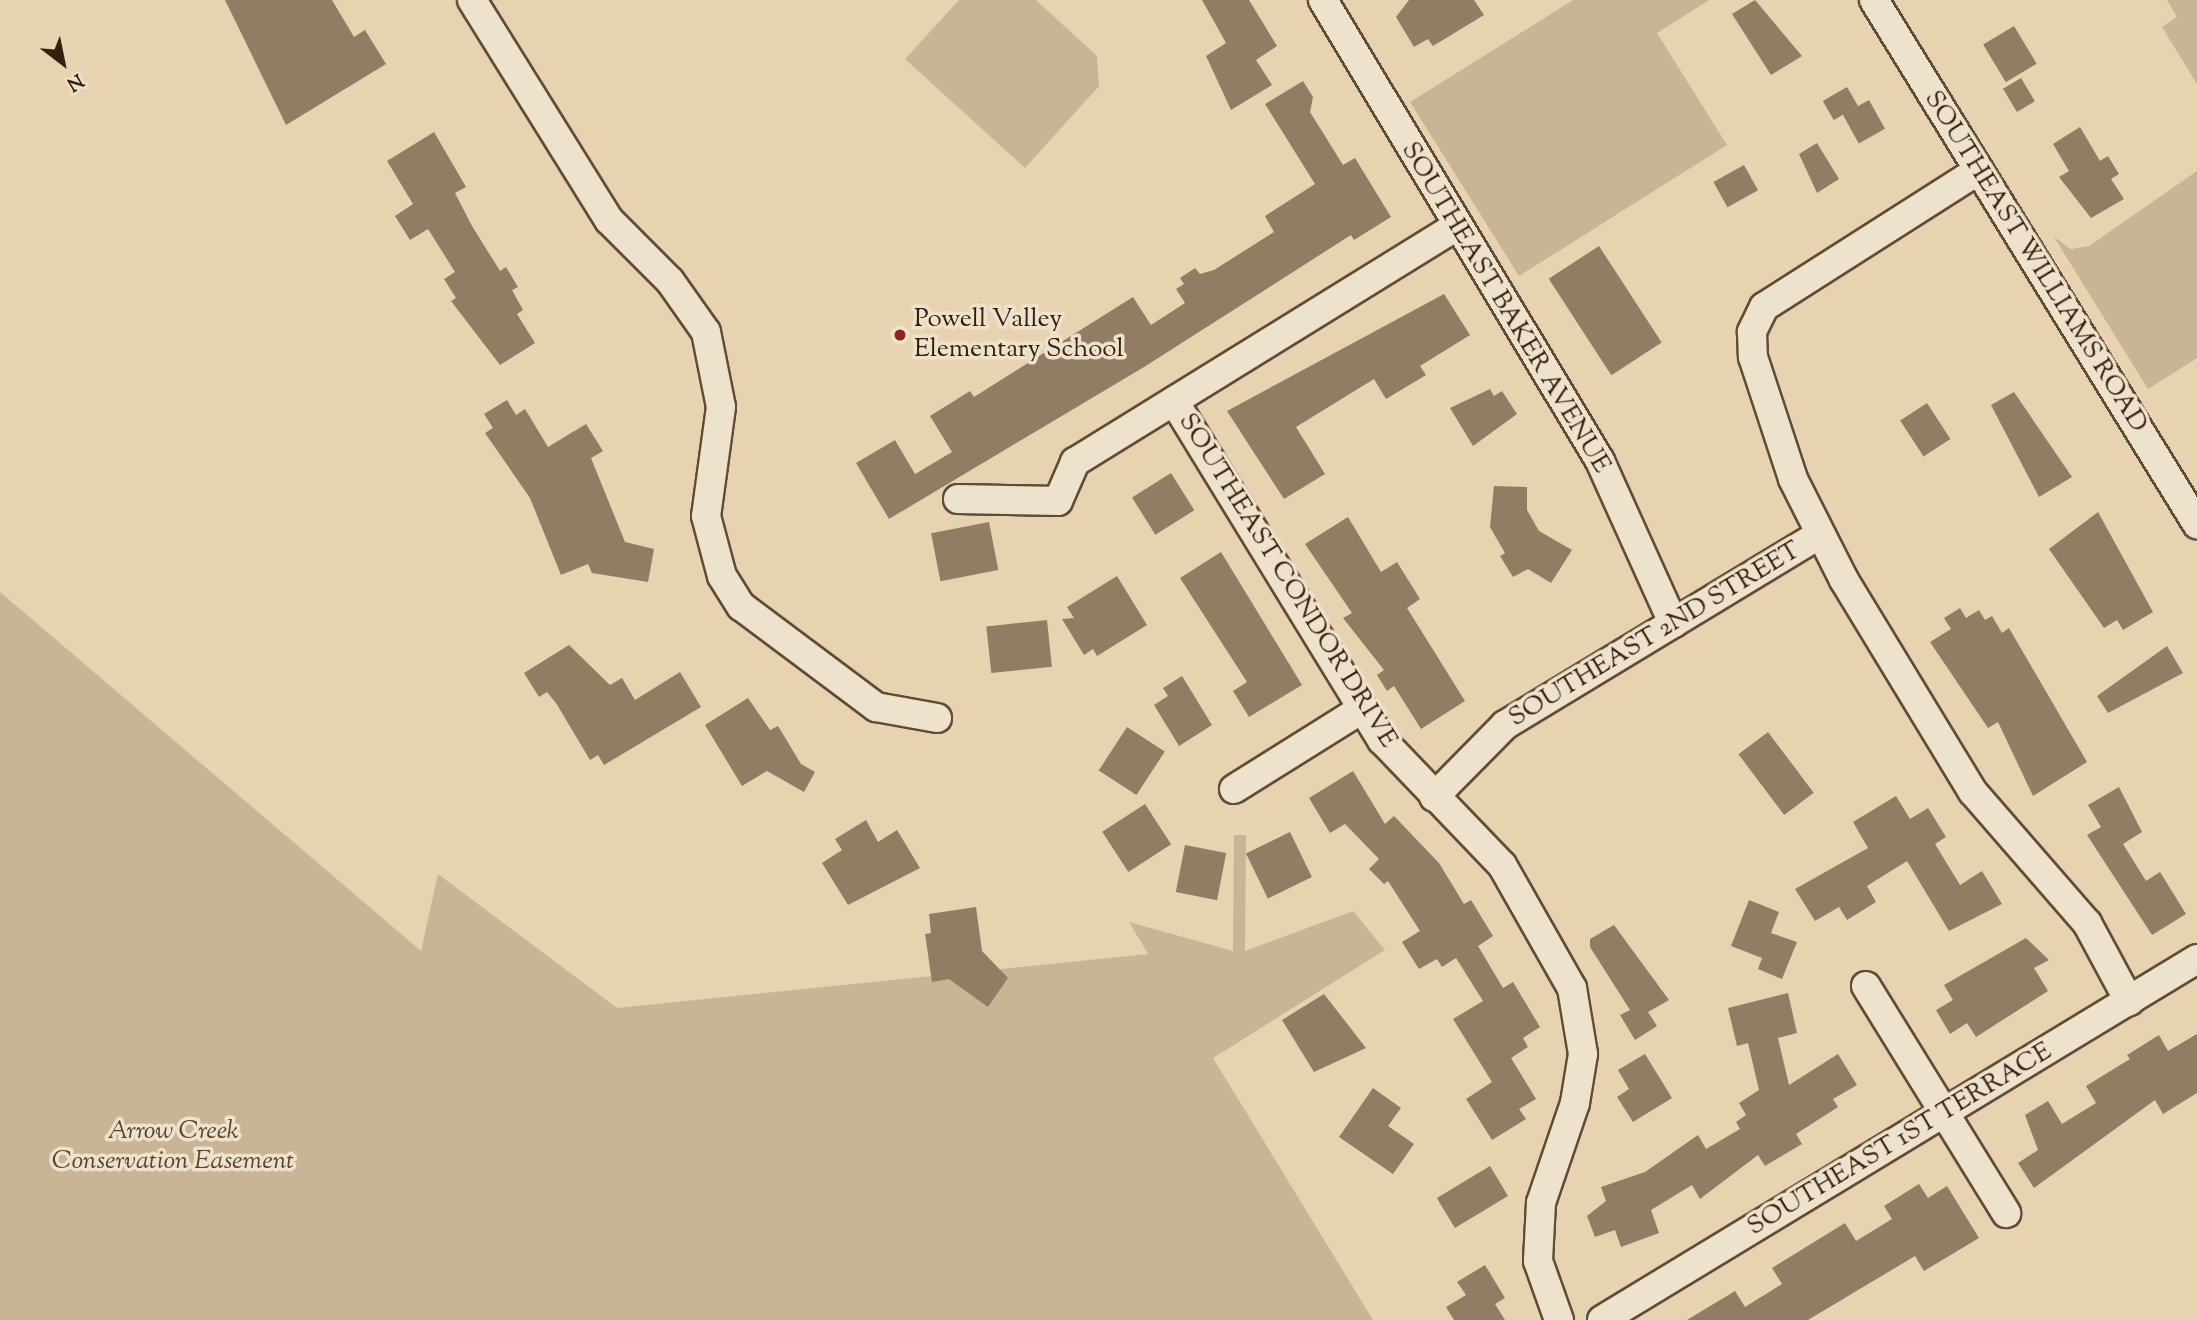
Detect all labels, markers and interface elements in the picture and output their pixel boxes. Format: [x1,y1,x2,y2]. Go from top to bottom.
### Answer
north arrow [28,28,98,98]
text: N [61,66,88,97]
street label: SOUTHEAST WILLIAMS ROAD [1917,85,2153,439]
street label: SOUTHEAST BAKER AVENUE [1394,137,1616,479]
place label: Powell Valley Elementary School [914,304,1124,366]
marker: Powell Valley Elementary School [892,327,908,343]
street label: SOUTHEAST CONDOR DRIVE [1171,408,1403,754]
street label: SOUTHEAST 2ND STREET [1504,535,1806,735]
street label: SOUTHEAST 1ST TERRACE [1742,1037,2058,1243]
park label: Arrow Creek Conservation Easement [52,1116,294,1178]

